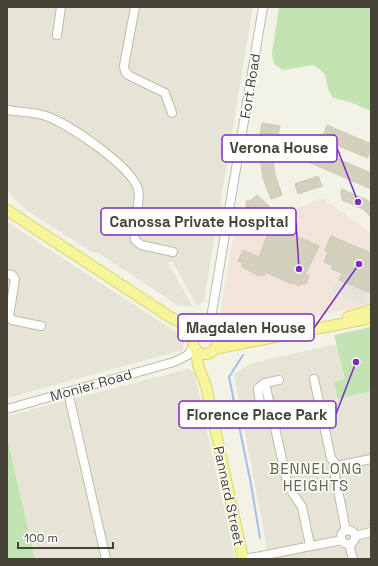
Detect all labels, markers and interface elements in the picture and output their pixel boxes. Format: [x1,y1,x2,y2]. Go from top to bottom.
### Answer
street label: Fort Road [236,52,264,120]
callout: Verona House [222,135,337,162]
text: Verona House [230,138,329,157]
callout: Canossa Private Hospital [101,208,296,235]
text: Canossa Private Hospital [109,212,289,231]
callout: Magdalen House [178,314,314,341]
text: Magdalen House [186,318,306,337]
street label: Monier Road [48,365,134,405]
callout: Florence Place Park [179,401,336,428]
text: Florence Place Park [187,405,328,424]
street label: Pannard Street [210,444,248,548]
district label: BENNELONG HEIGHTS [269,459,363,495]
scale bar [18,524,113,550]
text: 100 m [24,530,58,546]

